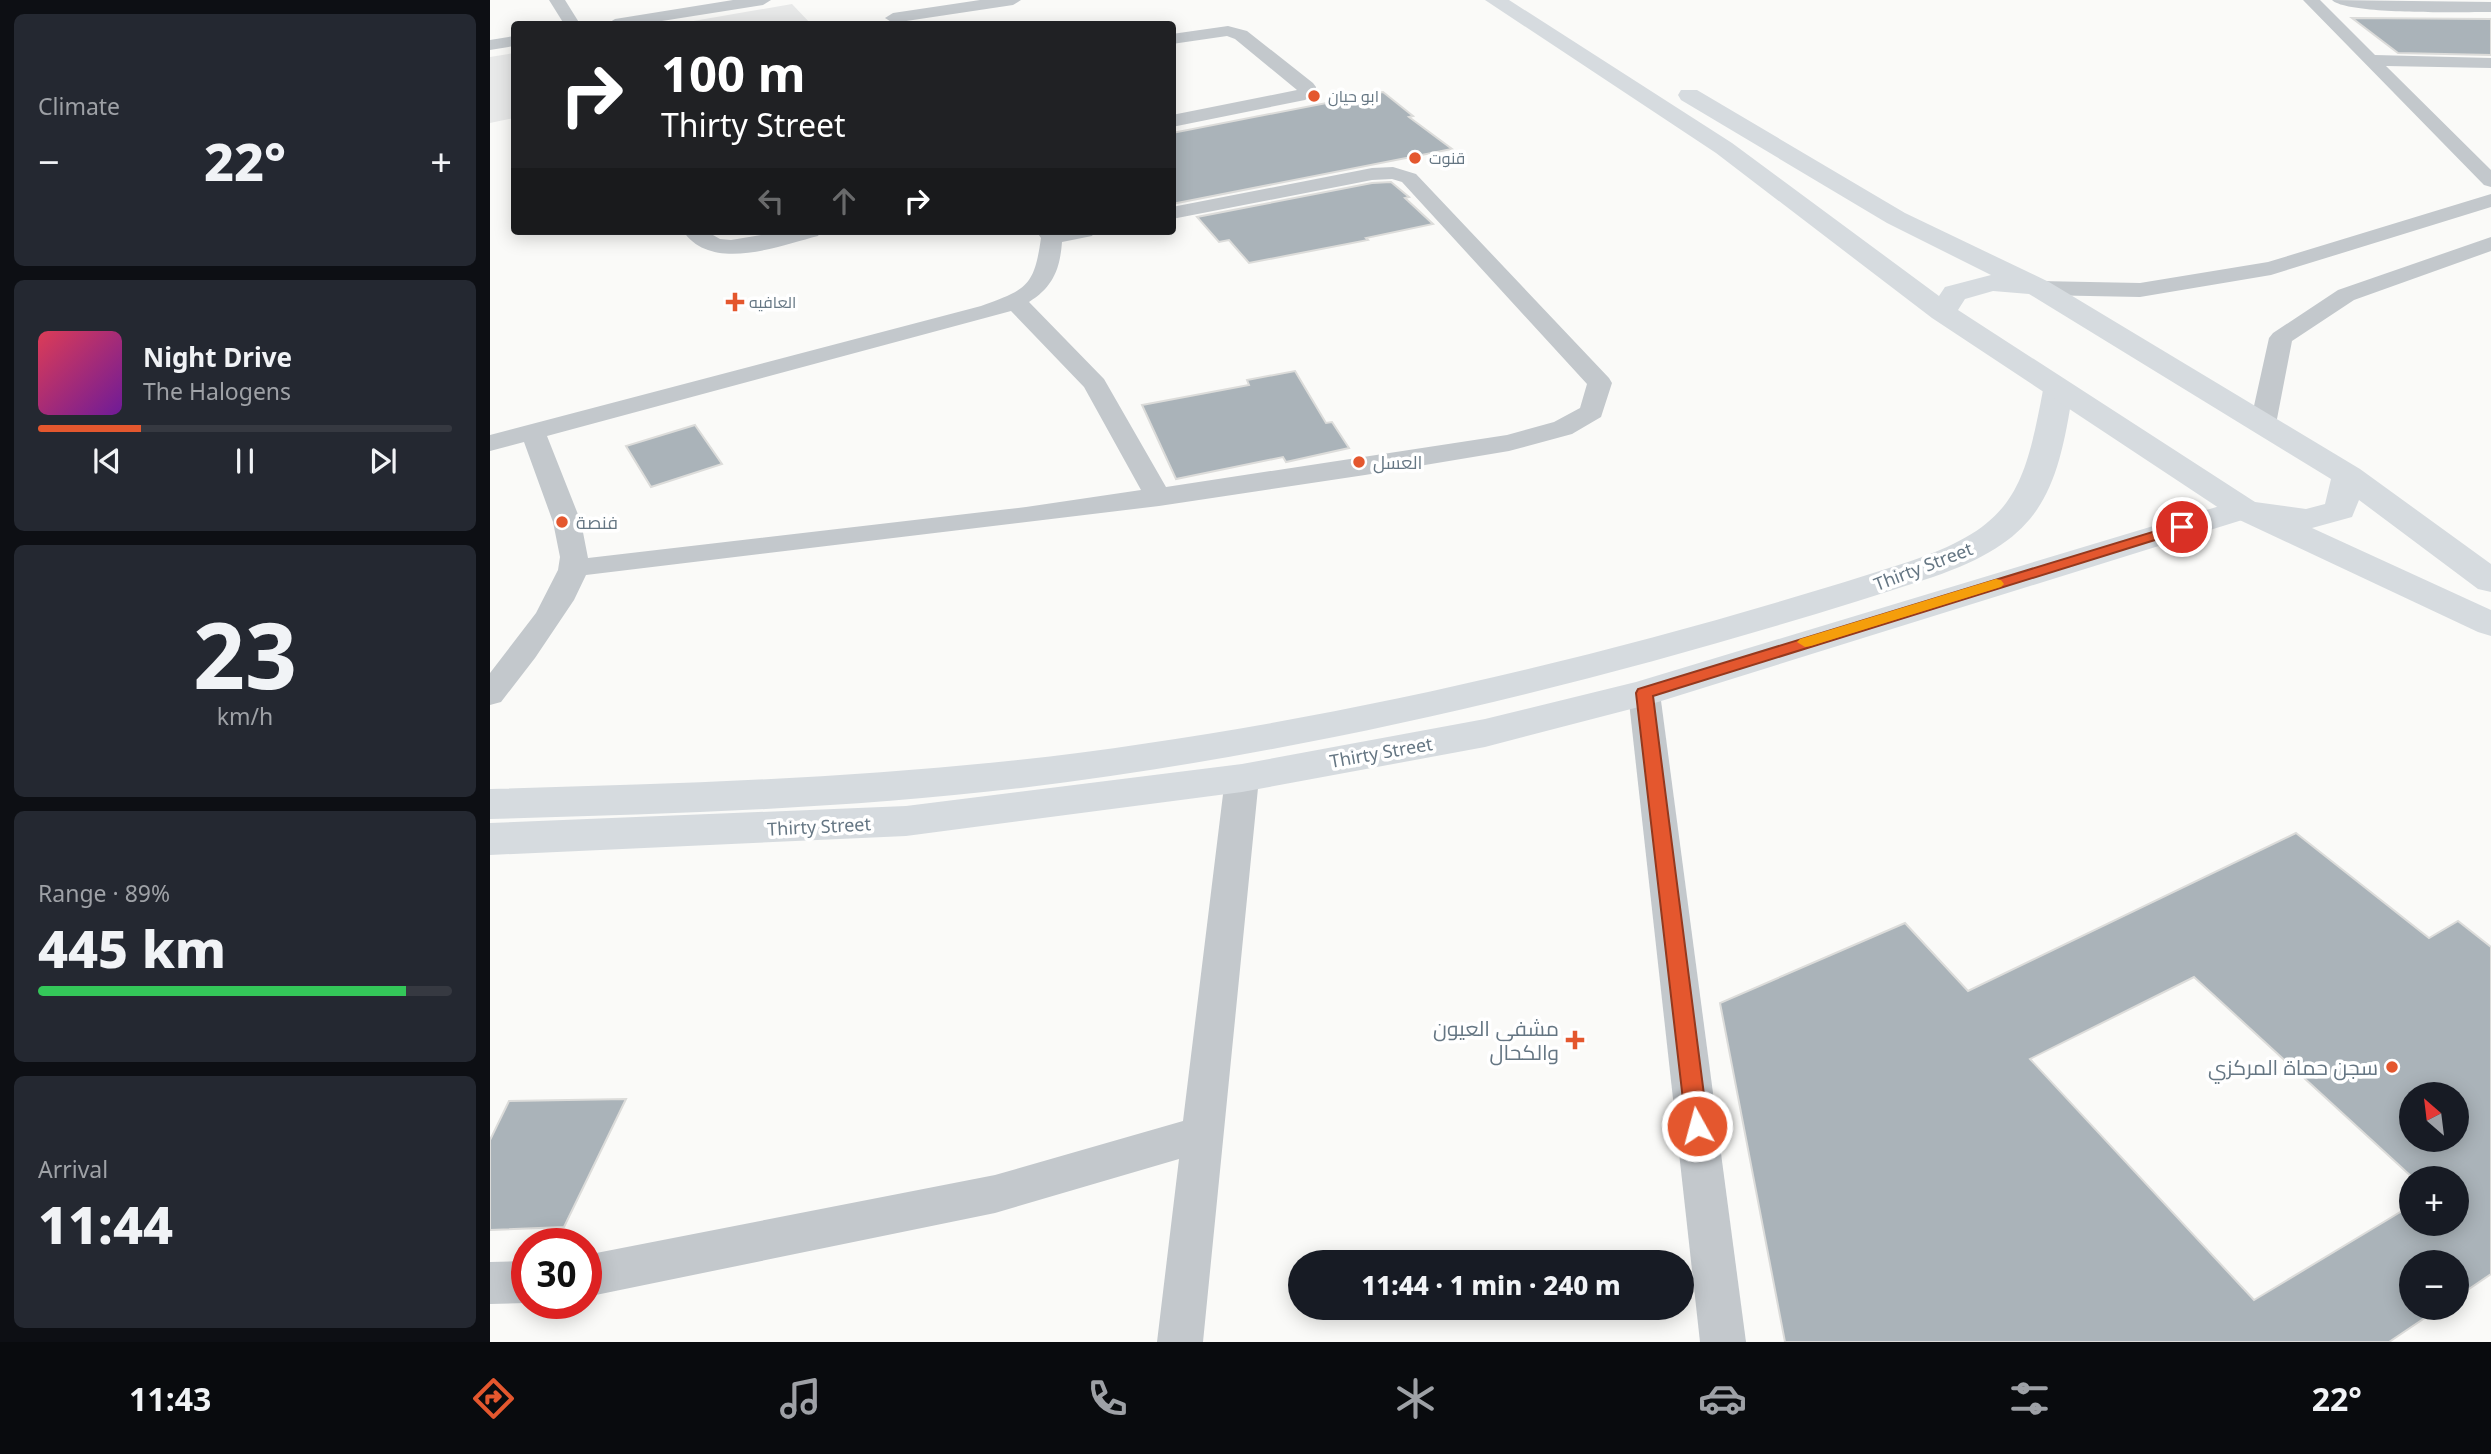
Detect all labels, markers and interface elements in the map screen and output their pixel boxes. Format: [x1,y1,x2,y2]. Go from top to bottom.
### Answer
text: 100 m [661,40,806,106]
icon: right [546,49,637,140]
place label: ابو حيان [1328,85,1379,107]
marker: ابو حيان [1306,88,1322,104]
text: Climate [38,90,120,122]
text: Thirty Street [661,103,846,146]
text: 22° [204,125,286,196]
text: − [38,135,60,187]
text: + [430,135,452,187]
place label: قنوت [1429,147,1465,169]
marker: قنوت [1407,150,1423,166]
icon: left [752,182,790,220]
icon: ahead [825,182,863,220]
icon: right [898,182,936,220]
place label: العافيه [749,291,796,313]
marker: العافيه [727,294,743,310]
text: Night Drive [143,339,292,375]
text: The Halogens [143,375,291,407]
icon: previous [88,442,126,480]
icon: pause [226,442,264,480]
icon: next [364,442,402,480]
place label: العسل [1373,450,1422,474]
marker: العسل [1351,454,1367,470]
pin [2152,497,2212,557]
icon: arrive [2163,508,2201,546]
place label: فنصة [576,510,618,534]
marker: فنصة [554,514,570,530]
street label: Thirty Street [1870,536,1976,596]
text: 23 [193,592,297,716]
text: km/h [217,700,273,732]
street label: Thirty Street [1328,731,1435,773]
street label: Thirty Street [767,811,872,841]
text: Range · 89% [38,877,170,909]
text: 445 km [38,912,226,983]
place label: مشفى العيون والكحال [1433,1014,1559,1066]
marker: مشفى العيون والكحال [1565,1030,1585,1050]
place label: سجن حماة المركزي [2208,1053,2378,1084]
marker: سجن حماة المركزي [2384,1059,2400,1075]
north arrow [2399,1082,2469,1152]
map controls [2399,1082,2469,1320]
position arrow [1660,1089,1734,1163]
text: Arrival [38,1153,108,1185]
button: + [2399,1166,2469,1236]
text: 11:44 [38,1188,173,1259]
speed limit sign: 30 [511,1228,602,1319]
button: − [2399,1250,2469,1320]
text: 11:44 · 1 min · 240 m [1361,1267,1621,1303]
icon: directions [469,1374,518,1423]
icon: music [776,1374,825,1423]
icon: phone [1083,1374,1132,1423]
icon: climate [1391,1374,1440,1423]
icon: car [1698,1374,1747,1423]
icon: filters [2005,1374,2054,1423]
text: 11:43 [129,1377,211,1420]
text: 22° [2312,1377,2362,1420]

